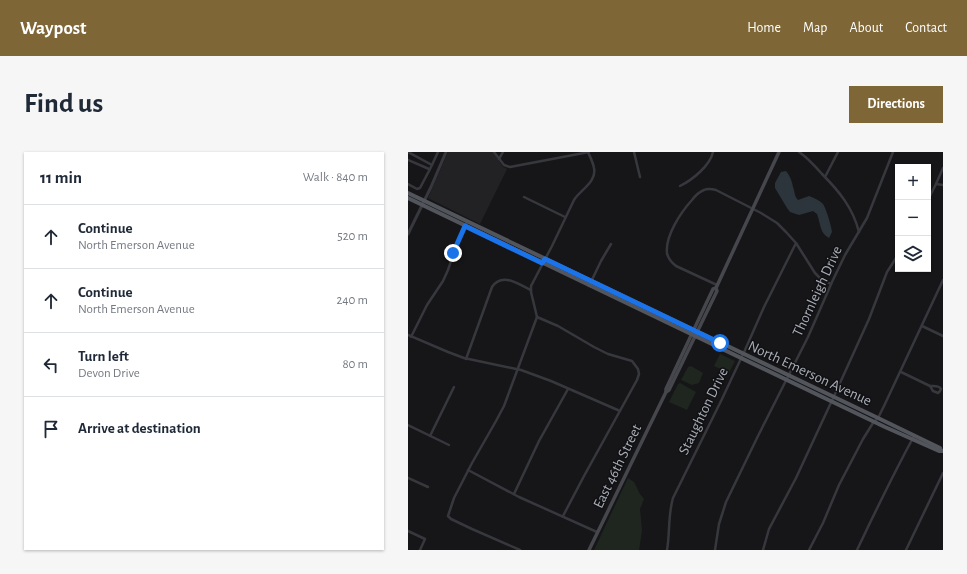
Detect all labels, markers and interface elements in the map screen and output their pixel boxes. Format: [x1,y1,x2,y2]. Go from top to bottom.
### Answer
text: Waypost [20,19,87,38]
text: Home [747,21,781,35]
text: Map [803,21,827,35]
text: About [849,21,883,35]
text: Contact [905,21,947,35]
button: Directions [849,86,943,123]
text: Find us [24,90,103,118]
map controls [895,164,931,272]
button: + [895,164,931,200]
text: 11 min [40,169,82,186]
text: Walk · 840 m [303,171,368,184]
button: − [895,200,931,236]
text: Continue [78,221,133,236]
icon: ahead [40,226,62,248]
text: 520 m [337,230,368,243]
button: layers [895,236,931,272]
text: North Emerson Avenue [78,239,195,252]
route end [444,244,462,262]
street label: Thornleigh Drive [790,244,845,339]
text: Continue [78,285,133,300]
icon: ahead [40,290,62,312]
text: 240 m [336,294,368,307]
text: North Emerson Avenue [78,303,195,316]
route start [711,334,729,352]
street label: North Emerson Avenue [746,338,874,409]
text: Turn left [78,349,129,364]
icon: left [40,354,62,376]
text: 80 m [342,358,368,371]
street label: Staughton Drive [676,365,731,457]
text: Devon Drive [78,367,140,380]
icon: arrive [40,418,62,440]
text: Arrive at destination [78,421,201,436]
street label: East 46th Street [591,422,644,511]

